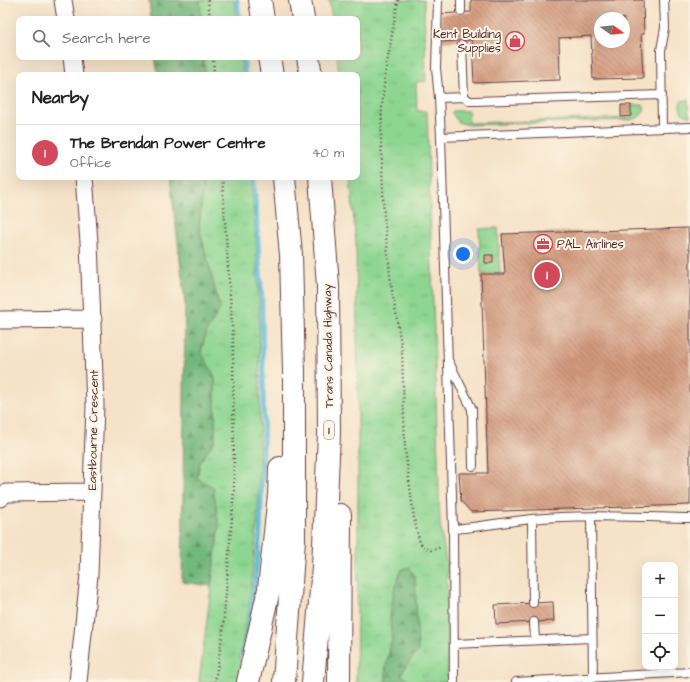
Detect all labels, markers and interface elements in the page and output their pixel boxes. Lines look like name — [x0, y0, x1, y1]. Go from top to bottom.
north arrow — [594, 12, 630, 48]
search box — [16, 16, 360, 60]
place label: Kent Building Supplies — [433, 26, 501, 57]
icon: search — [30, 27, 52, 49]
text: Search here — [62, 28, 151, 49]
shop icon: Kent Building Supplies — [504, 30, 526, 52]
text: Nearby — [32, 86, 89, 110]
text: The Brendan Power Centre — [70, 133, 266, 154]
text: 1 — [44, 144, 46, 162]
text: 40 m — [312, 144, 344, 162]
text: Office — [70, 154, 111, 172]
office icon: PAL Airlines — [532, 233, 554, 255]
place label: PAL Airlines — [557, 236, 624, 253]
your location — [453, 244, 473, 264]
pin: 1 — [534, 260, 560, 290]
street label: Trans Canada Highway — [319, 283, 339, 408]
street label: Eastbourne Crescent — [84, 370, 103, 490]
road number: 1 — [324, 421, 334, 439]
map controls — [642, 562, 678, 670]
button: + — [642, 562, 678, 598]
button: − — [642, 598, 678, 634]
button: locate — [642, 634, 678, 670]

